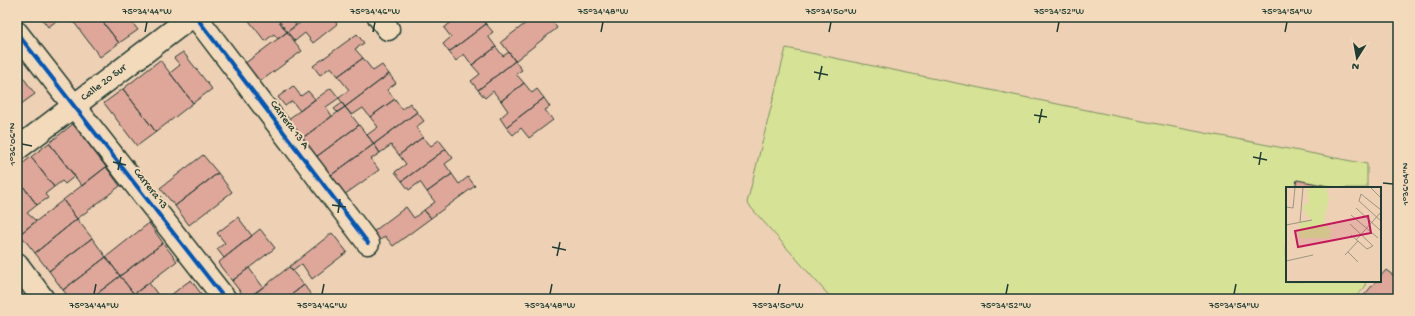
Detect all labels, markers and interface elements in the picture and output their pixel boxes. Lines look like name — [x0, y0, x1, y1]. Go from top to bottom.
text: 75°34'44"W — [121, 6, 172, 18]
text: 75°34'46"W — [349, 6, 400, 18]
text: 75°34'48"W — [577, 6, 629, 18]
text: 75°34'50"W — [804, 6, 857, 18]
text: 75°34'52"W — [1033, 6, 1085, 18]
text: 75°34'54"W — [1261, 6, 1313, 18]
north arrow — [1337, 38, 1377, 78]
text: N — [1351, 59, 1360, 72]
street label: Calle 20 Sur — [79, 61, 130, 104]
street label: Carrera 13 A — [267, 98, 311, 152]
text: 1°36'06"N — [7, 122, 19, 166]
text: 1°36'04"N — [1400, 162, 1412, 206]
street label: Carrera 13 — [130, 166, 170, 212]
inset map — [1286, 187, 1381, 282]
text: 75°34'44"W — [68, 300, 119, 312]
text: 75°34'46"W — [296, 300, 347, 312]
text: 75°34'48"W — [524, 300, 576, 312]
text: 75°34'50"W — [751, 300, 804, 312]
text: 75°34'52"W — [980, 300, 1032, 312]
text: 75°34'54"W — [1208, 300, 1260, 312]

